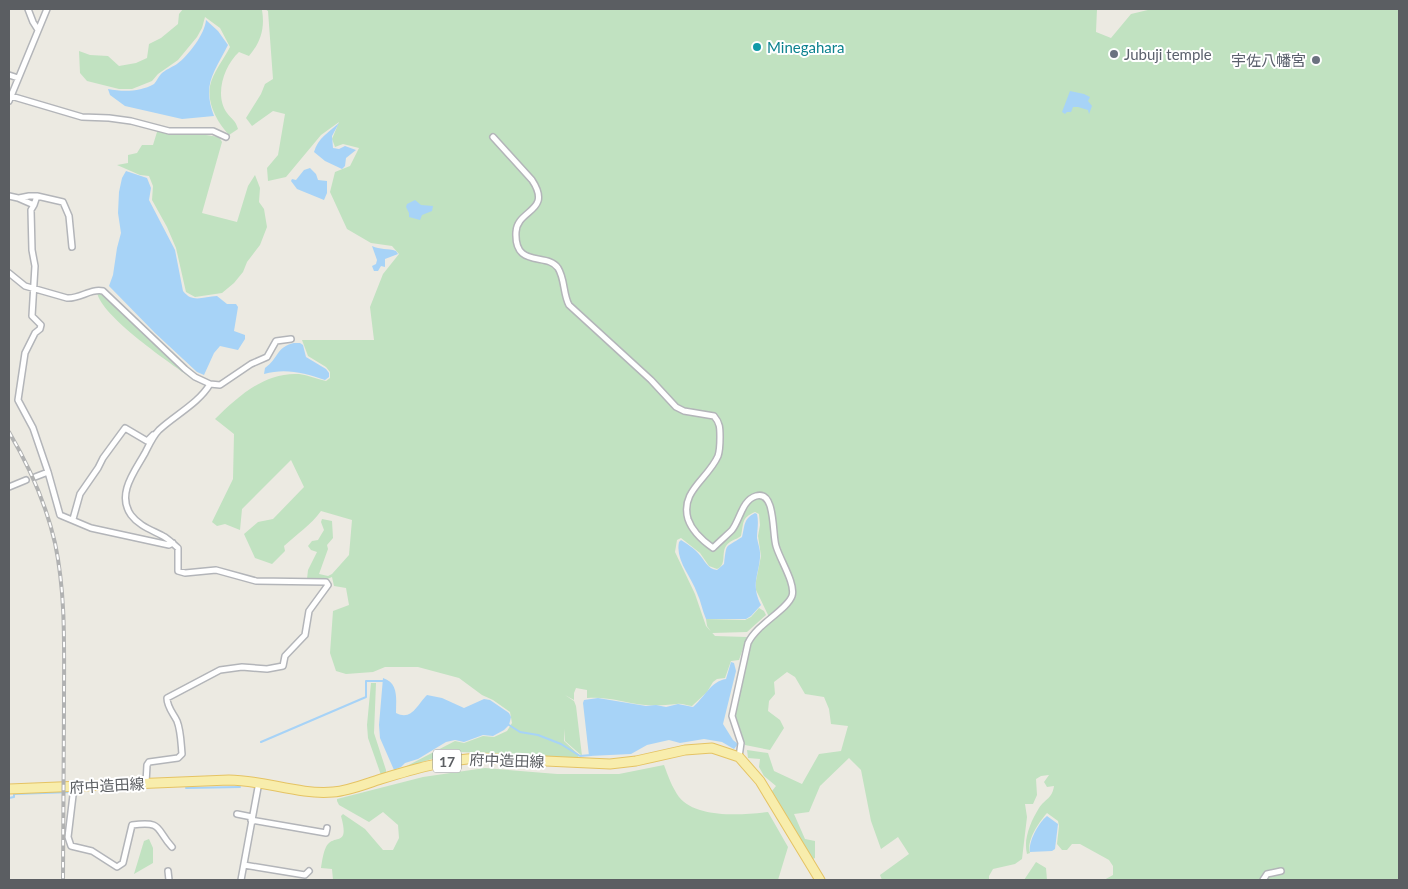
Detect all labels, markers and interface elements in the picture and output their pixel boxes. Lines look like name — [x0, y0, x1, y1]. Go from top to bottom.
place label: Minegahara — [767, 38, 845, 56]
marker: Minegahara — [751, 41, 763, 53]
place label: Jubuji temple — [1124, 45, 1212, 63]
marker: Jubuji temple — [1108, 48, 1120, 60]
place label: 宇佐八幡宮 — [1231, 51, 1306, 69]
marker: 宇佐八幡宮 — [1310, 54, 1322, 66]
road number: 17 — [433, 749, 461, 772]
street label: 府中造田線 — [469, 750, 545, 770]
street label: 府中造田線 — [69, 774, 145, 796]

